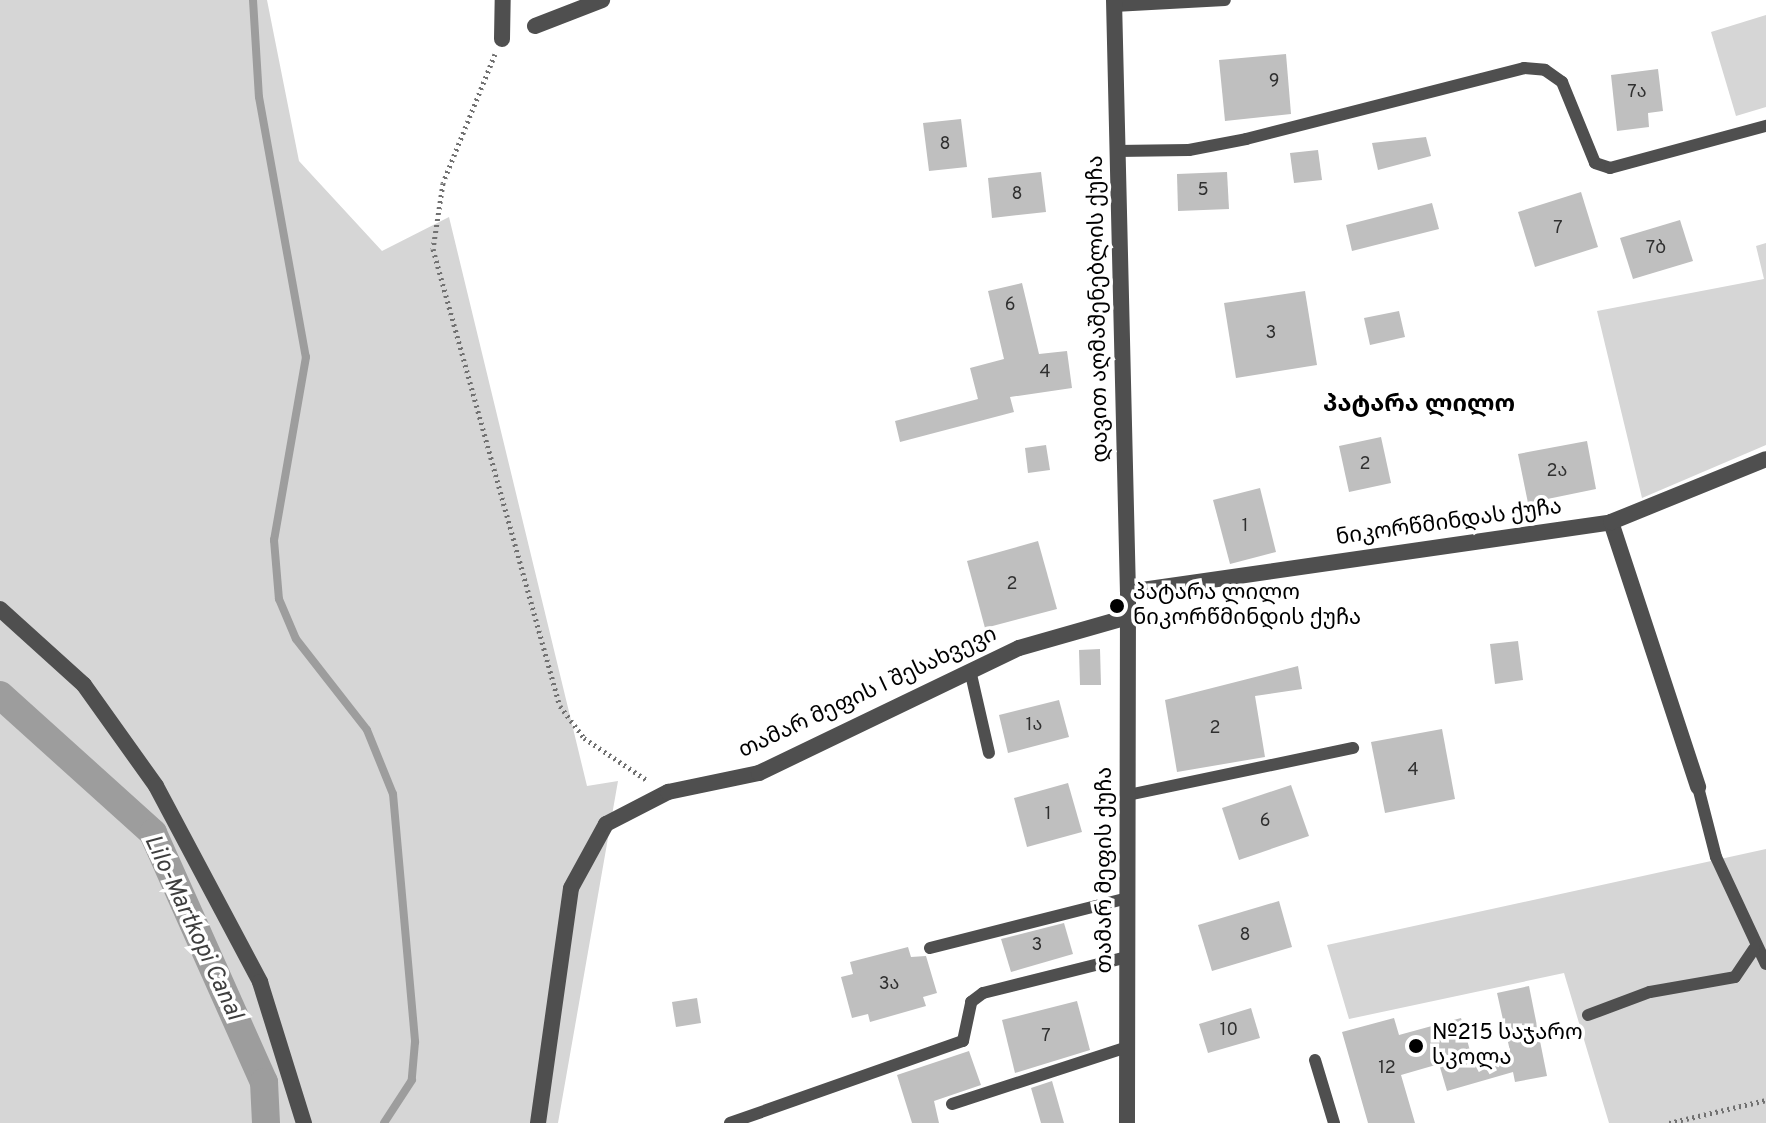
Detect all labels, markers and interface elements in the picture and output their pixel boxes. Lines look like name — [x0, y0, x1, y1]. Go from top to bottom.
house number: 9 — [1269, 71, 1279, 93]
house number: 7ა — [1627, 82, 1647, 104]
house number: 8 — [940, 134, 950, 156]
street label: დავით აღმაშენებლის ქუჩა — [1083, 155, 1115, 463]
house number: 5 — [1197, 180, 1209, 202]
house number: 8 — [1012, 184, 1022, 206]
house number: 7 — [1553, 218, 1563, 240]
house number: 7ბ — [1646, 238, 1666, 260]
house number: 6 — [1005, 295, 1015, 317]
house number: 3 — [1266, 323, 1276, 345]
house number: 4 — [1039, 362, 1051, 384]
district label: პატარა ლილო — [1323, 392, 1515, 420]
house number: 2 — [1359, 454, 1371, 476]
house number: 2ა — [1547, 461, 1567, 483]
street label: ნიკორწმინდას ქუჩა — [1334, 494, 1564, 552]
house number: 1 — [1242, 516, 1248, 538]
house number: 2 — [1006, 574, 1018, 596]
place label: პატარა ლილო ნიკორწმინდის ქუჩა — [1133, 580, 1361, 632]
marker: პატარა ლილო ნიკორწმინდის ქუჩა — [1108, 597, 1126, 615]
street label: თამარ მეფის I შესახვევი — [735, 621, 1001, 765]
house number: 1ა — [1026, 715, 1042, 737]
house number: 2 — [1209, 718, 1221, 740]
house number: 4 — [1407, 760, 1419, 782]
street label: თამარ მეფის ქუჩა — [1093, 767, 1119, 973]
house number: 1 — [1045, 804, 1051, 826]
house number: 6 — [1260, 811, 1270, 833]
water label: Lilo-Martkopi Canal — [136, 831, 248, 1025]
house number: 8 — [1240, 925, 1250, 947]
house number: 3 — [1032, 935, 1042, 957]
house number: 3ა — [879, 974, 899, 996]
house number: 10 — [1220, 1020, 1238, 1042]
place label: №215 საჯარო სკოლა — [1432, 1020, 1583, 1072]
house number: 7 — [1041, 1026, 1051, 1048]
marker: №215 საჯარო სკოლა — [1407, 1037, 1425, 1055]
house number: 12 — [1378, 1058, 1396, 1080]

